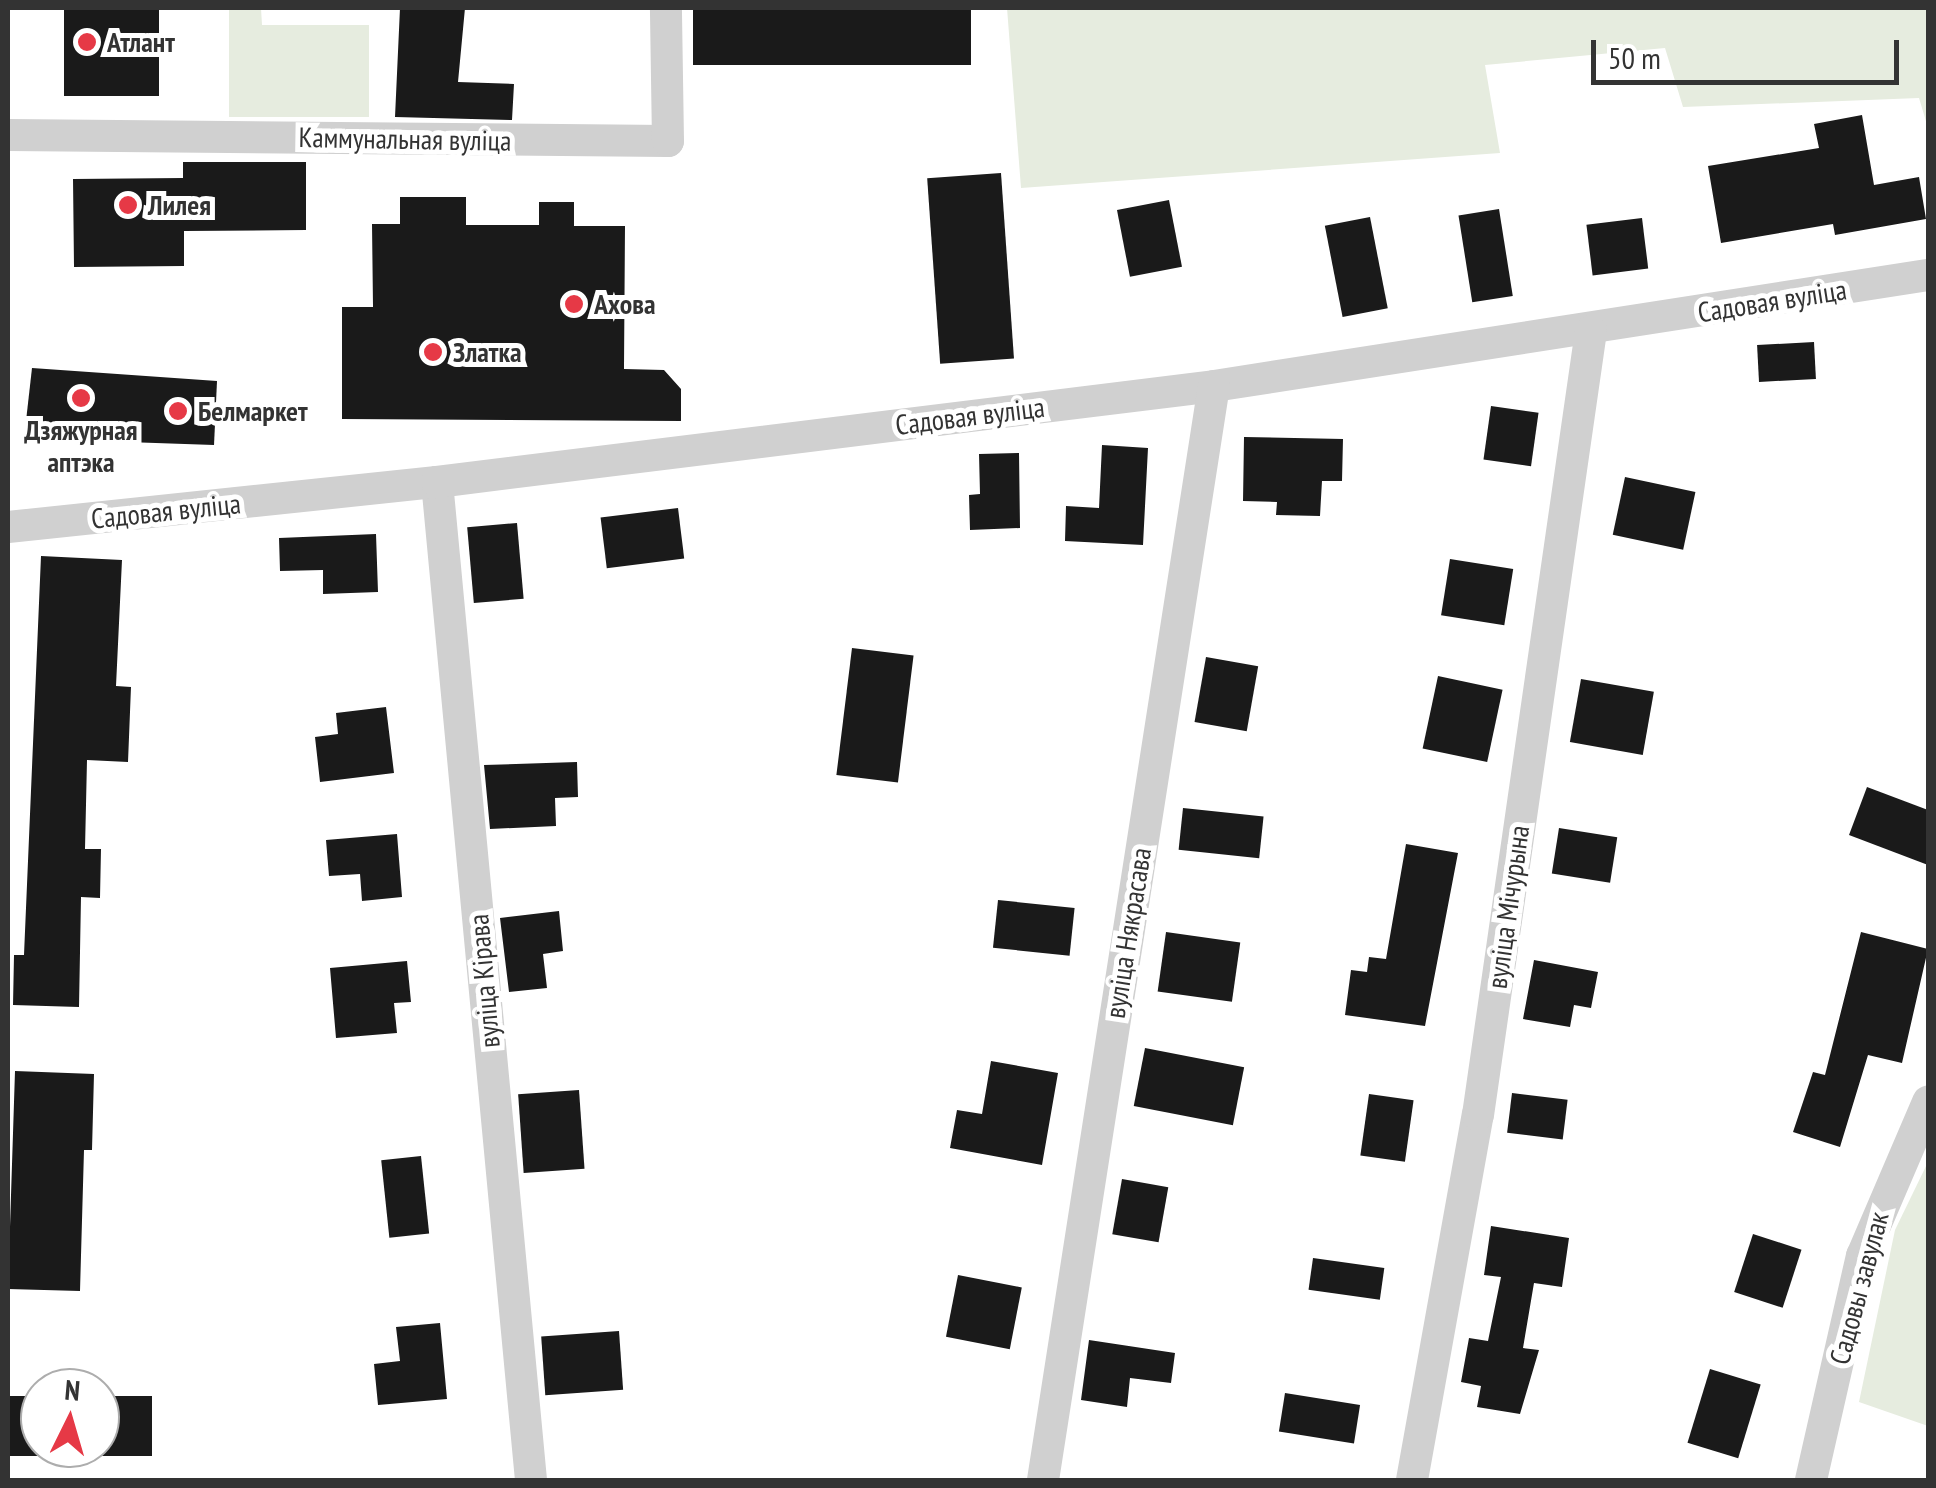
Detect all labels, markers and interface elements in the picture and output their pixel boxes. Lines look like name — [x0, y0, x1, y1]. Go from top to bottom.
scale bar — [1596, 20, 1904, 82]
place label: Атлант — [107, 25, 175, 59]
marker: Атлант — [76, 31, 98, 53]
text: 50 m — [1608, 38, 1661, 77]
street label: Каммунальная вуліца — [298, 120, 512, 158]
place label: Лилея — [148, 188, 211, 222]
marker: Лилея — [117, 194, 139, 216]
street label: Садовая вуліца — [1695, 273, 1849, 329]
place label: Ахова — [594, 287, 656, 321]
marker: Ахова — [563, 293, 585, 315]
place label: Златка — [453, 335, 522, 369]
marker: Златка — [422, 341, 444, 363]
marker: Дзяжурная аптэка — [70, 387, 92, 409]
street label: Садовая вуліца — [893, 390, 1047, 442]
place label: Белмаркет — [198, 394, 308, 428]
marker: Белмаркет — [167, 400, 189, 422]
place label: Дзяжурная аптэка — [24, 413, 138, 479]
street label: Садовая вуліца — [90, 486, 242, 536]
street label: вуліца Мічурына — [1480, 823, 1536, 991]
street label: вуліца Някрасава — [1098, 845, 1158, 1021]
street label: вуліца Кірава — [461, 913, 507, 1049]
street label: Садовы завулак — [1823, 1208, 1895, 1368]
north arrow — [20, 1368, 120, 1468]
text: N — [63, 1371, 82, 1409]

